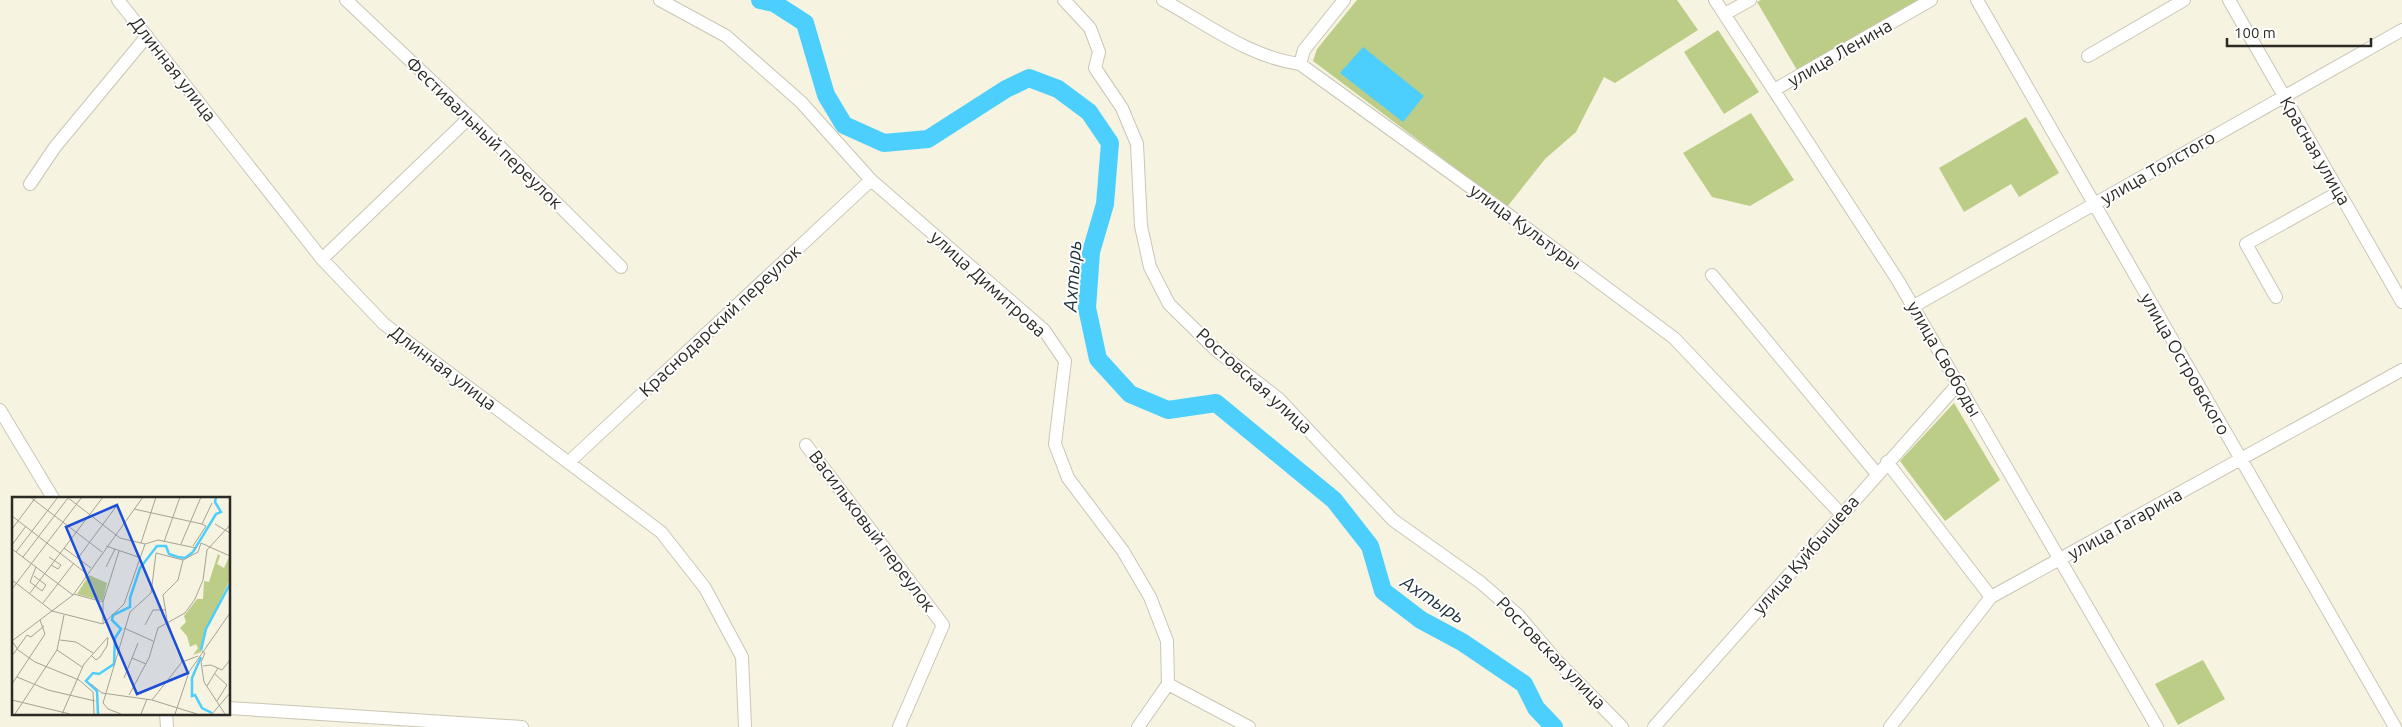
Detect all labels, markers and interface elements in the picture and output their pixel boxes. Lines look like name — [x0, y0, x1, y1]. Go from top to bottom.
street label: Длинная улица — [127, 12, 221, 125]
street label: улица Ленина — [1784, 14, 1895, 90]
scale bar — [2227, 15, 2371, 47]
text: 100 m — [2234, 24, 2276, 41]
street label: Фестивальный переулок — [402, 52, 567, 212]
street label: Красная улица — [2277, 93, 2355, 208]
street label: улица Толстого — [2097, 126, 2218, 208]
street label: улица Культуры — [1466, 179, 1585, 273]
street label: улица Димитрова — [927, 226, 1051, 340]
street label: Краснодарский переулок — [635, 240, 804, 400]
water label: Ахтырь — [1058, 240, 1085, 313]
street label: улица Островского — [2137, 289, 2235, 438]
street label: улица Свободы — [1904, 297, 1986, 420]
street label: Длинная улица — [387, 321, 501, 414]
street label: Ростовская улица — [1193, 323, 1316, 437]
street label: Васильковый переулок — [806, 446, 940, 615]
street label: улица Гагарина — [2064, 483, 2185, 563]
street label: улица Куйбышева — [1748, 491, 1862, 618]
inset map — [12, 497, 230, 714]
water label: Ахтырь — [1396, 570, 1469, 628]
street label: Ростовская улица — [1493, 592, 1610, 713]

